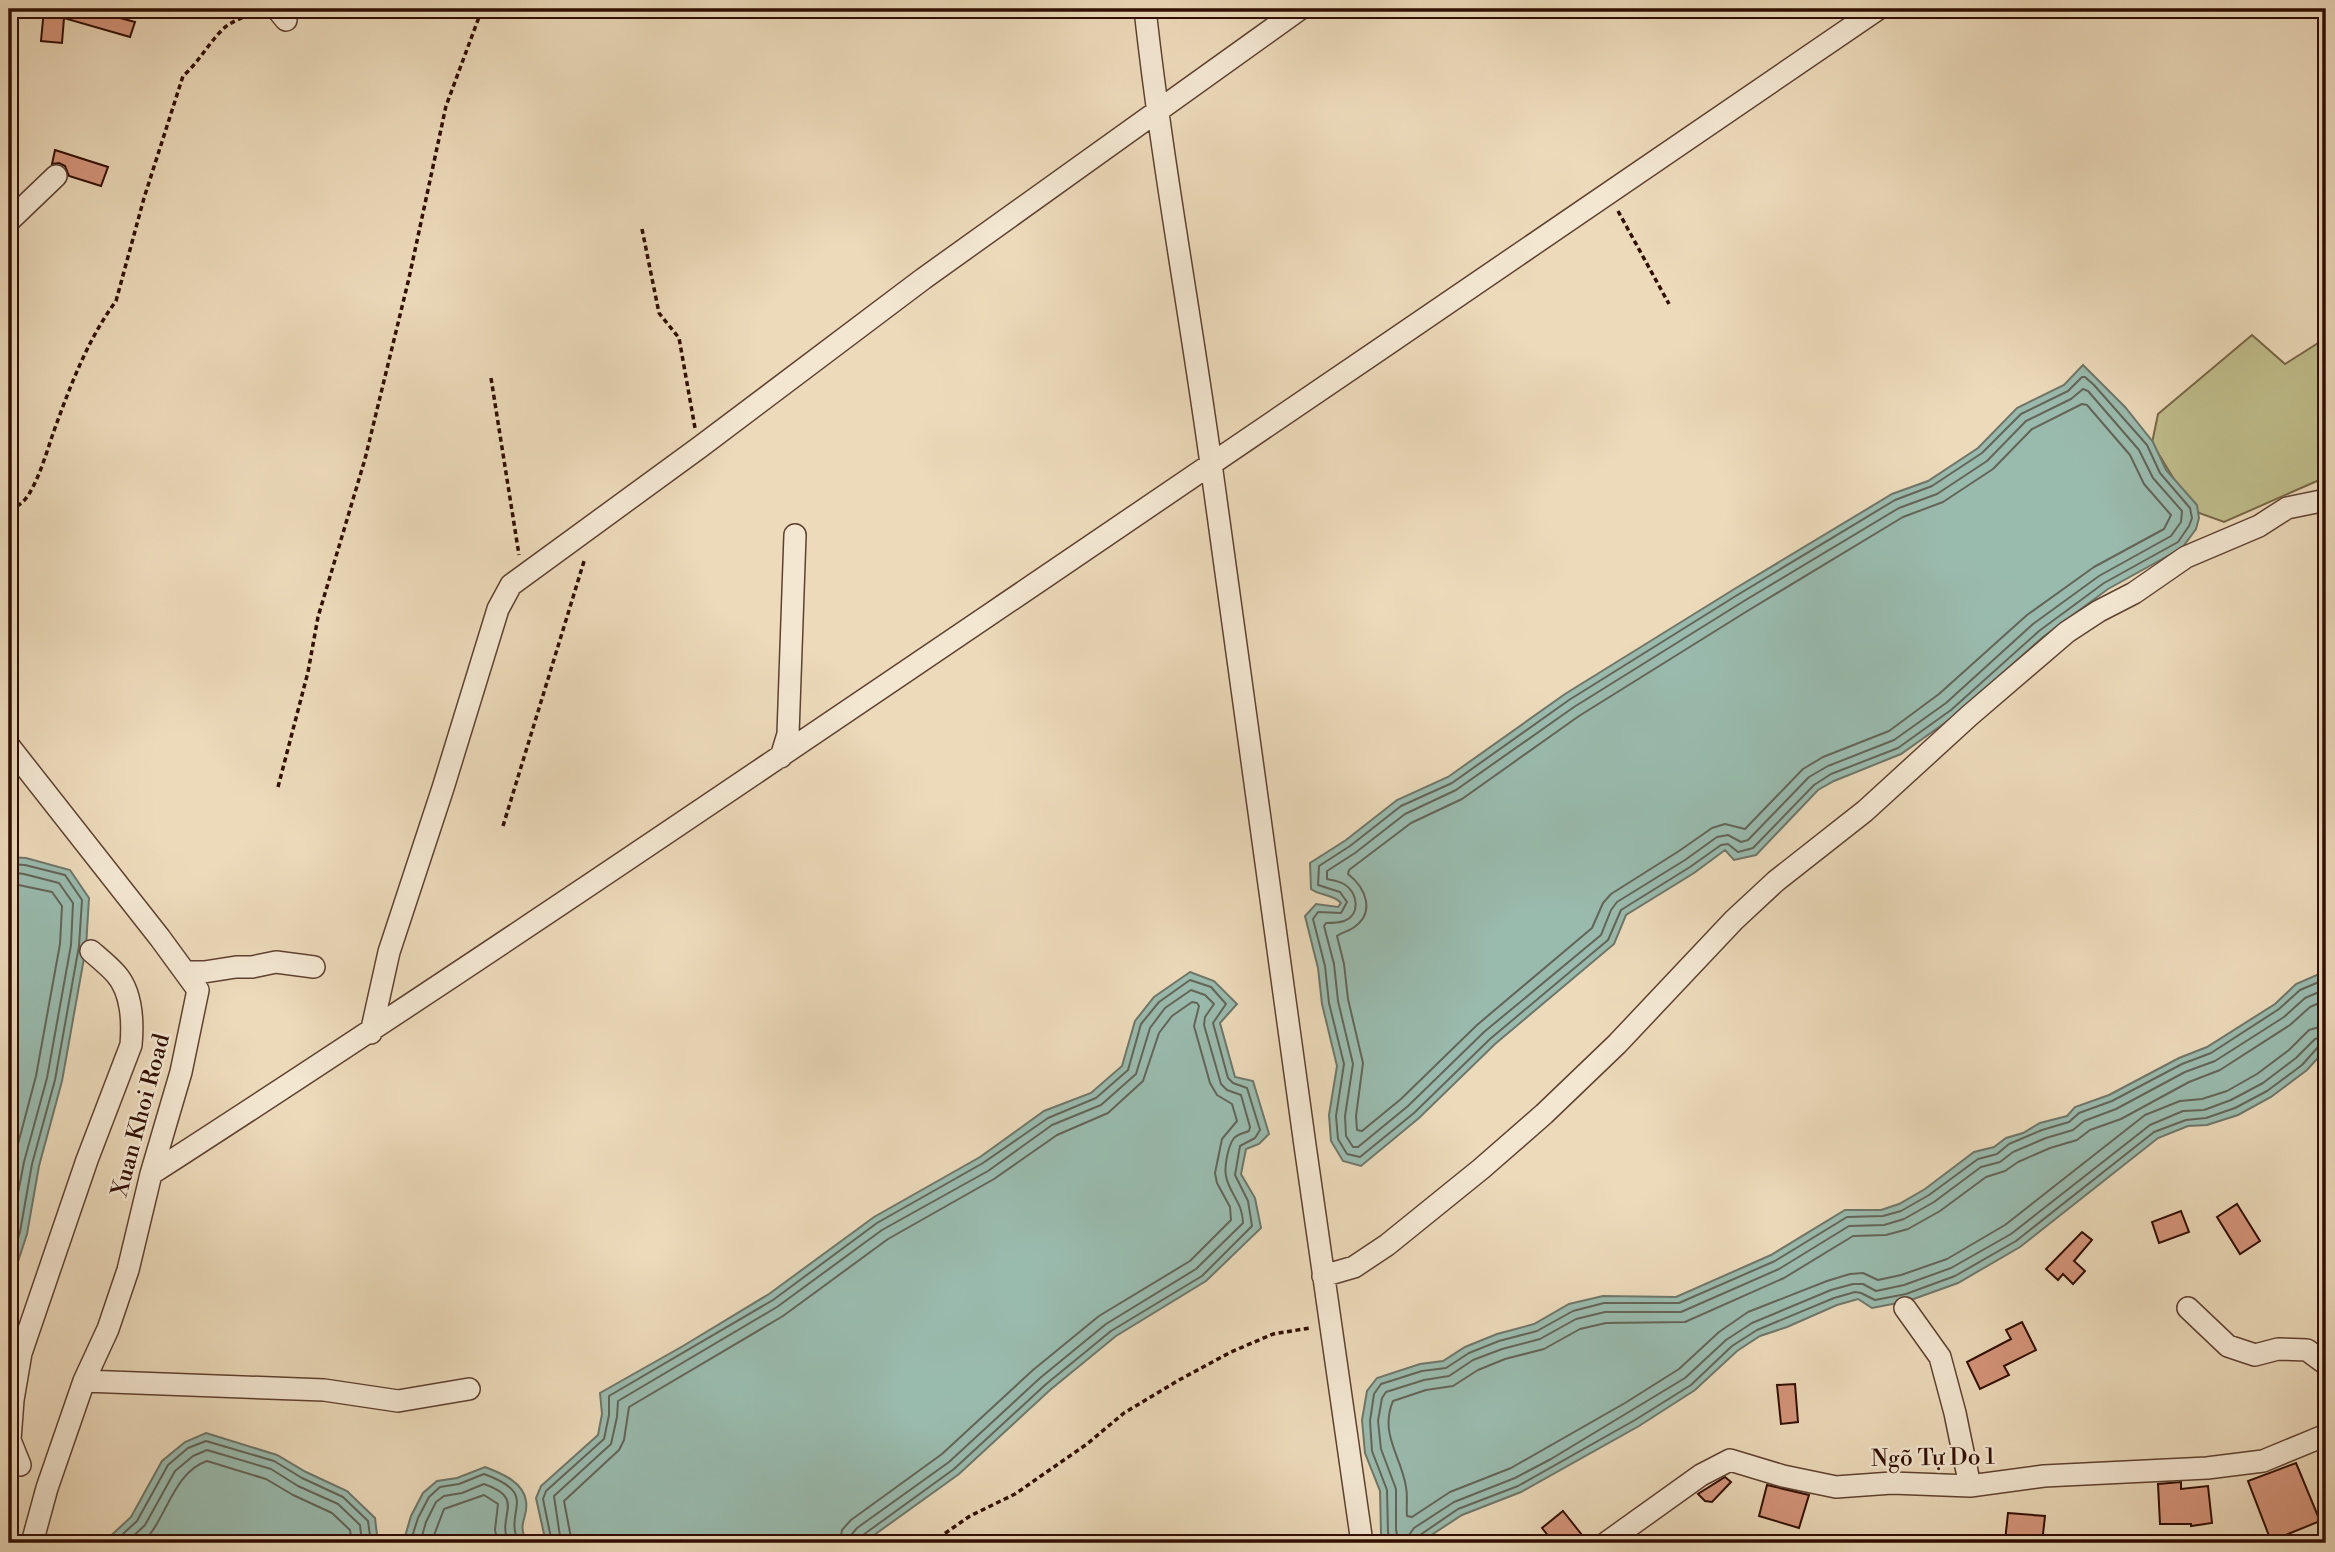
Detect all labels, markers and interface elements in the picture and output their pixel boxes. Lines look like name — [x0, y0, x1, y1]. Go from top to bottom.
street label: Xuan Khoi Road — [105, 1031, 176, 1201]
street label: Ngõ Tự Do 1 — [1871, 1443, 1995, 1473]

